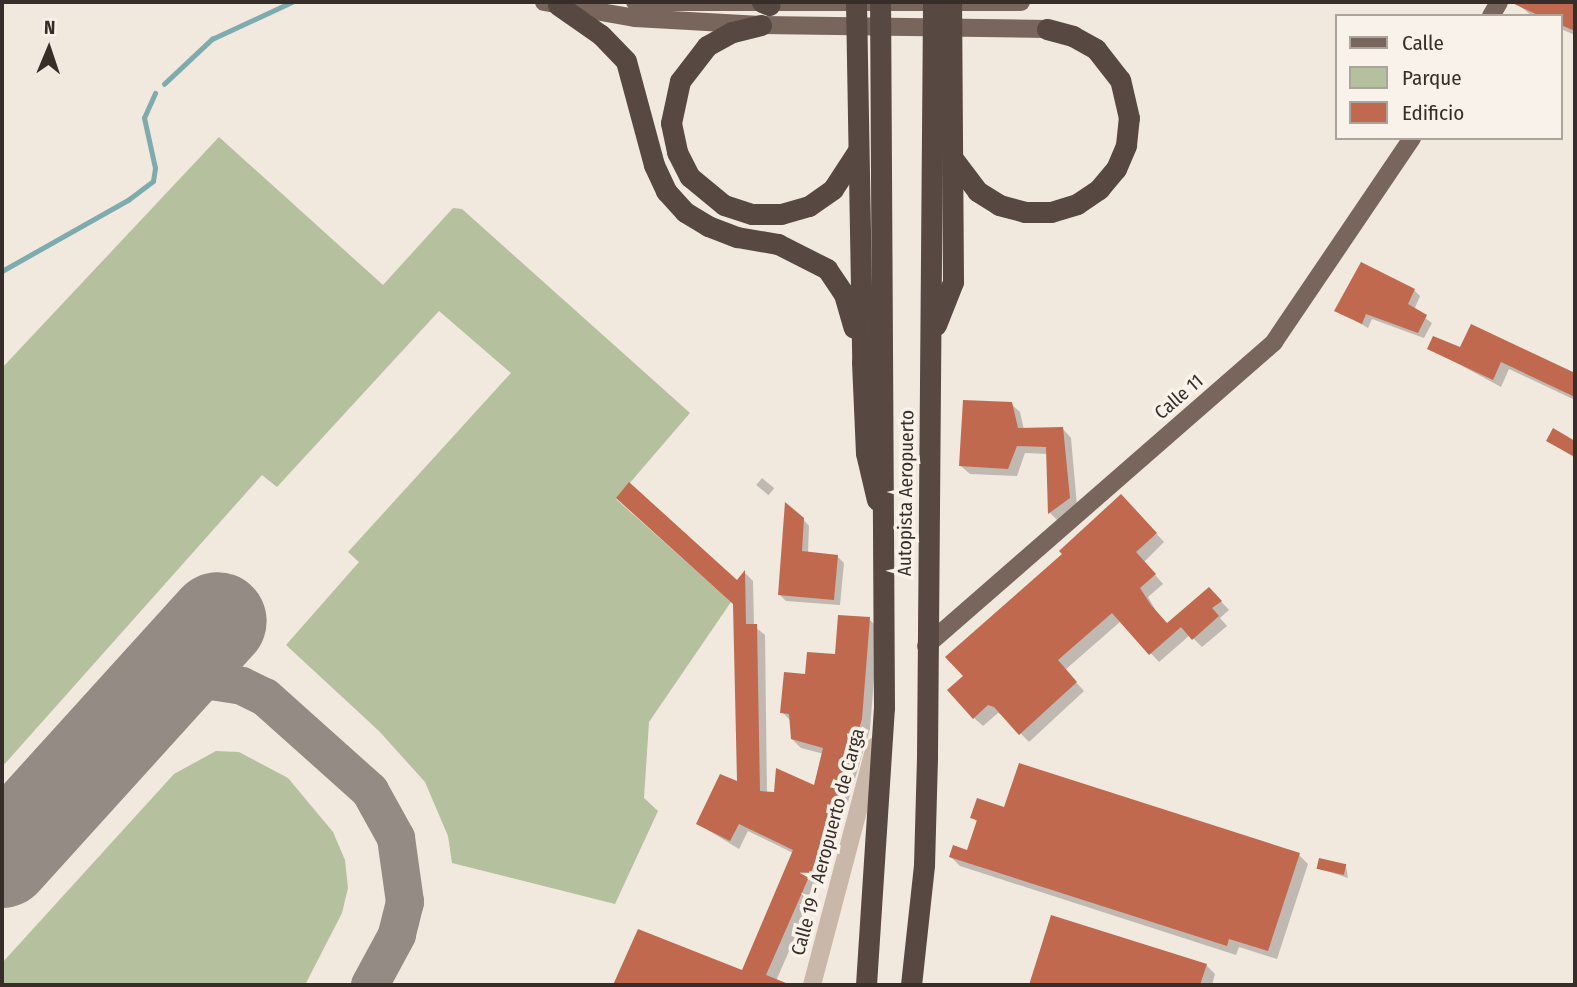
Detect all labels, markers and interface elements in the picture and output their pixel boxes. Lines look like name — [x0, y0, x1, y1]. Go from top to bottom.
north arrow — [14, 14, 84, 84]
legend — [1336, 14, 1563, 140]
text: N — [44, 16, 56, 39]
text: Calle — [1402, 30, 1444, 56]
text: Parque — [1402, 65, 1462, 91]
text: Edificio — [1402, 100, 1464, 126]
street label: Calle 11 — [1150, 370, 1208, 424]
street label: Autopista Aeropuerto — [893, 410, 919, 576]
street label: Calle 19 - Aeropuerto de Carga — [787, 726, 869, 958]

